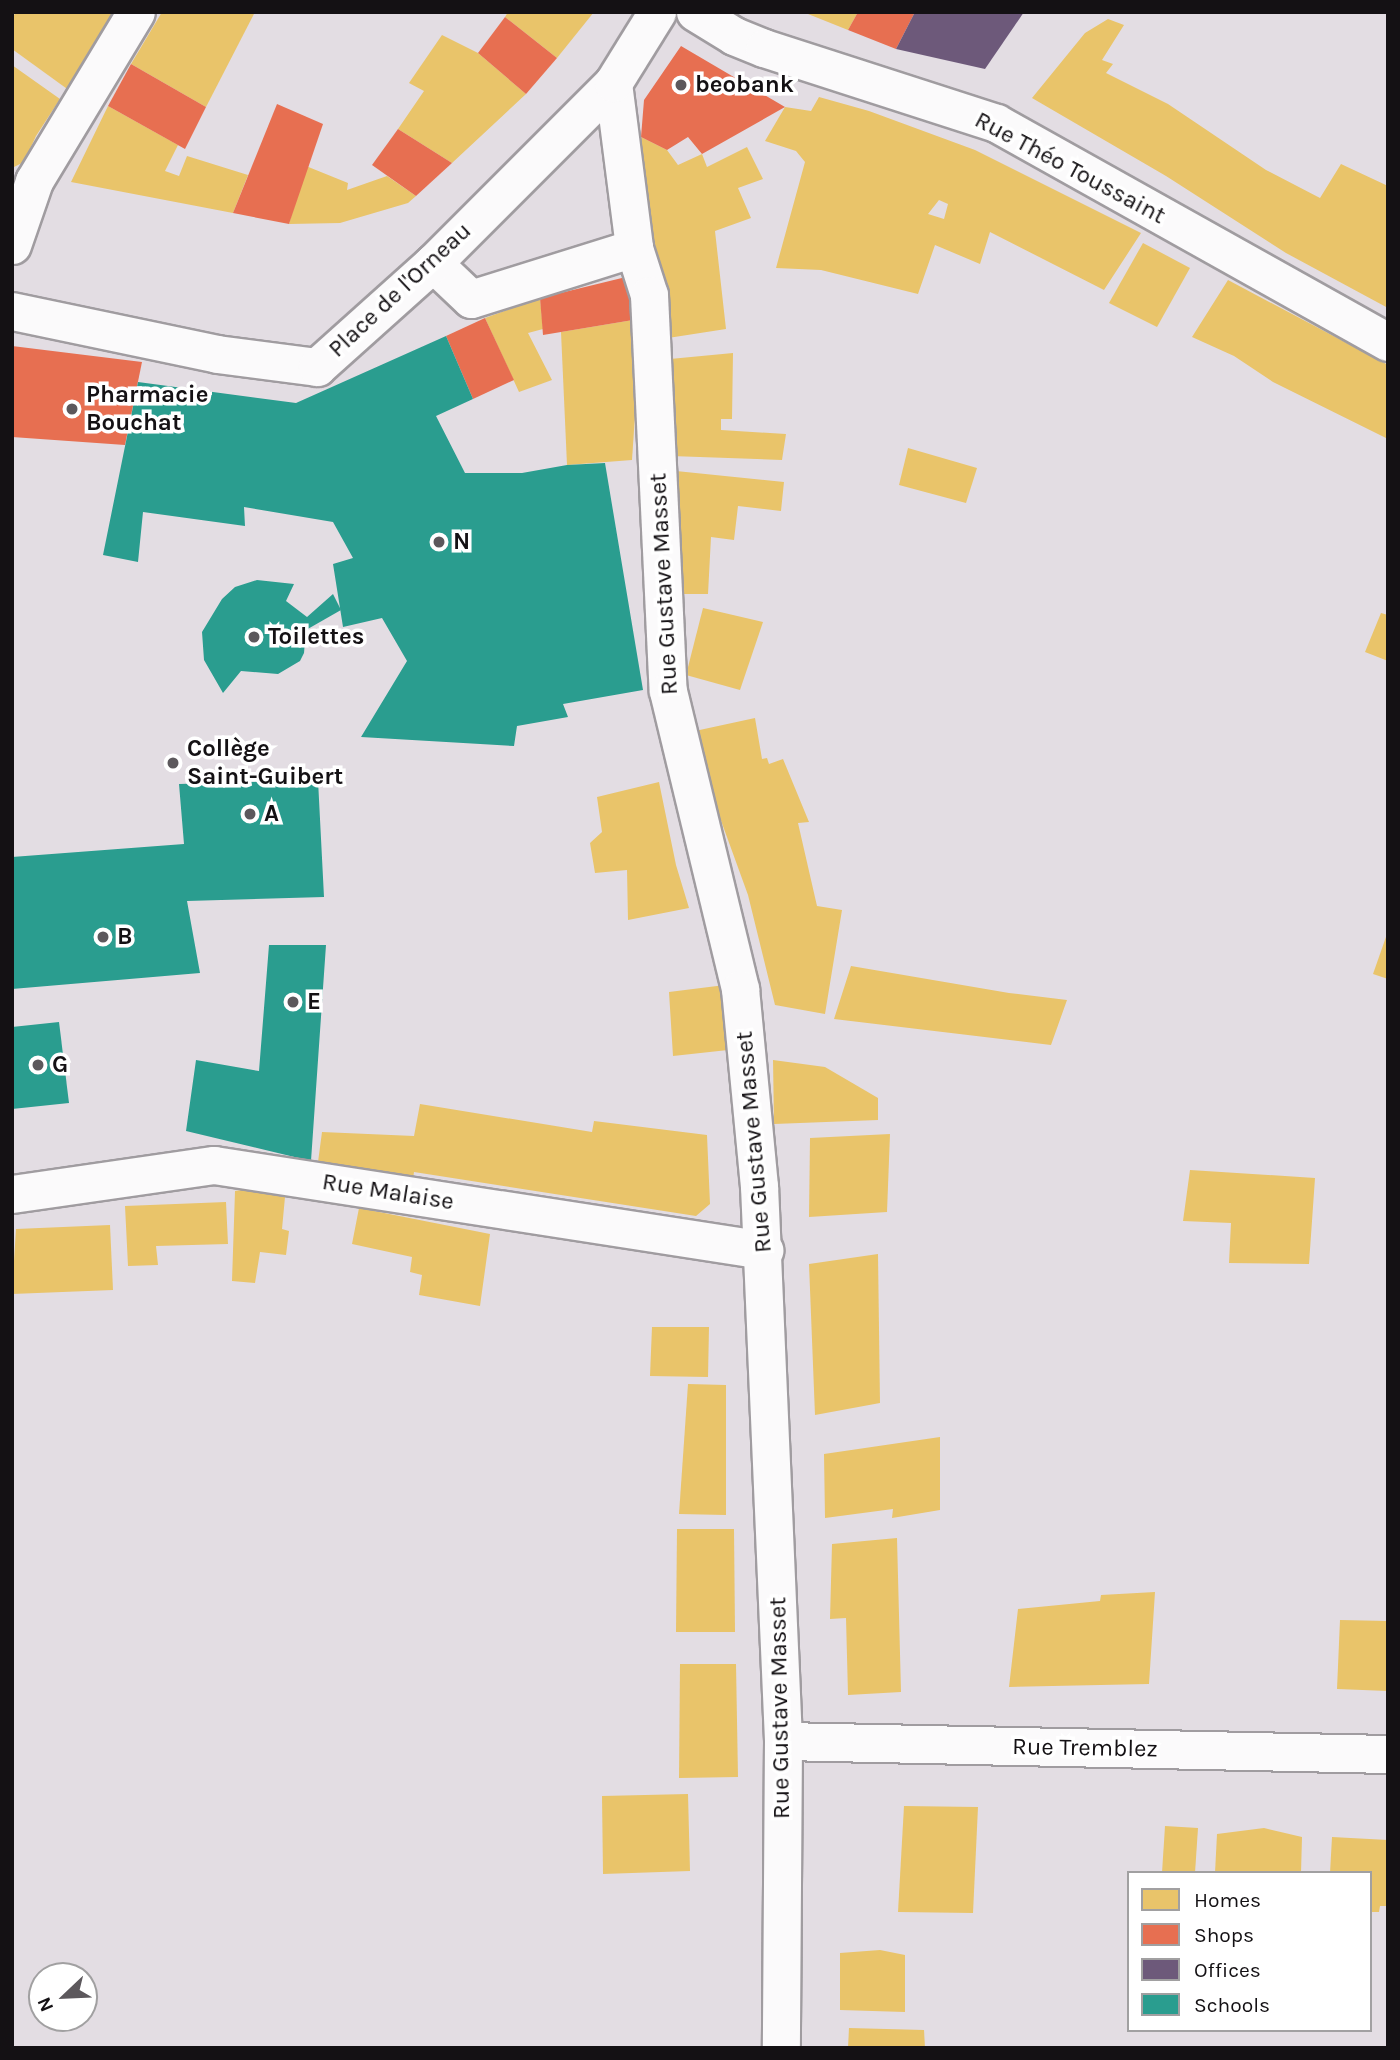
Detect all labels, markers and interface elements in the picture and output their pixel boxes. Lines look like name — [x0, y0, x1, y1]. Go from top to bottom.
place label: beobank — [695, 71, 794, 99]
marker: beobank — [673, 77, 689, 93]
street label: Rue Théo Toussaint — [970, 106, 1170, 230]
street label: Place de l'Orneau — [323, 217, 477, 363]
place label: Pharmacie Bouchat — [86, 381, 208, 437]
marker: Pharmacie Bouchat — [64, 401, 80, 417]
street label: Rue Gustave Masset — [644, 472, 684, 696]
place label: N — [453, 528, 470, 556]
marker: N — [431, 534, 447, 550]
place label: Toilettes — [268, 623, 364, 651]
marker: Toilettes — [246, 629, 262, 645]
place label: Collège Saint-Guibert — [187, 735, 343, 791]
marker: Collège Saint-Guibert — [165, 755, 181, 771]
place label: A — [264, 800, 279, 828]
marker: A — [242, 806, 258, 822]
place label: B — [117, 923, 133, 951]
marker: B — [95, 929, 111, 945]
place label: E — [307, 988, 321, 1016]
marker: E — [285, 994, 301, 1010]
street label: Rue Gustave Masset — [730, 1030, 778, 1254]
place label: G — [52, 1051, 68, 1079]
marker: G — [30, 1057, 46, 1073]
street label: Rue Malaise — [320, 1167, 456, 1217]
street label: Rue Gustave Masset — [764, 1597, 796, 1819]
street label: Rue Tremblez — [1012, 1732, 1158, 1764]
legend — [1127, 1871, 1372, 2032]
text: Homes — [1194, 1888, 1261, 1912]
text: Shops — [1194, 1923, 1254, 1947]
text: Offices — [1194, 1958, 1261, 1982]
north arrow — [28, 1962, 98, 2032]
text: Schools — [1194, 1993, 1270, 2017]
text: N — [33, 1994, 58, 2015]

